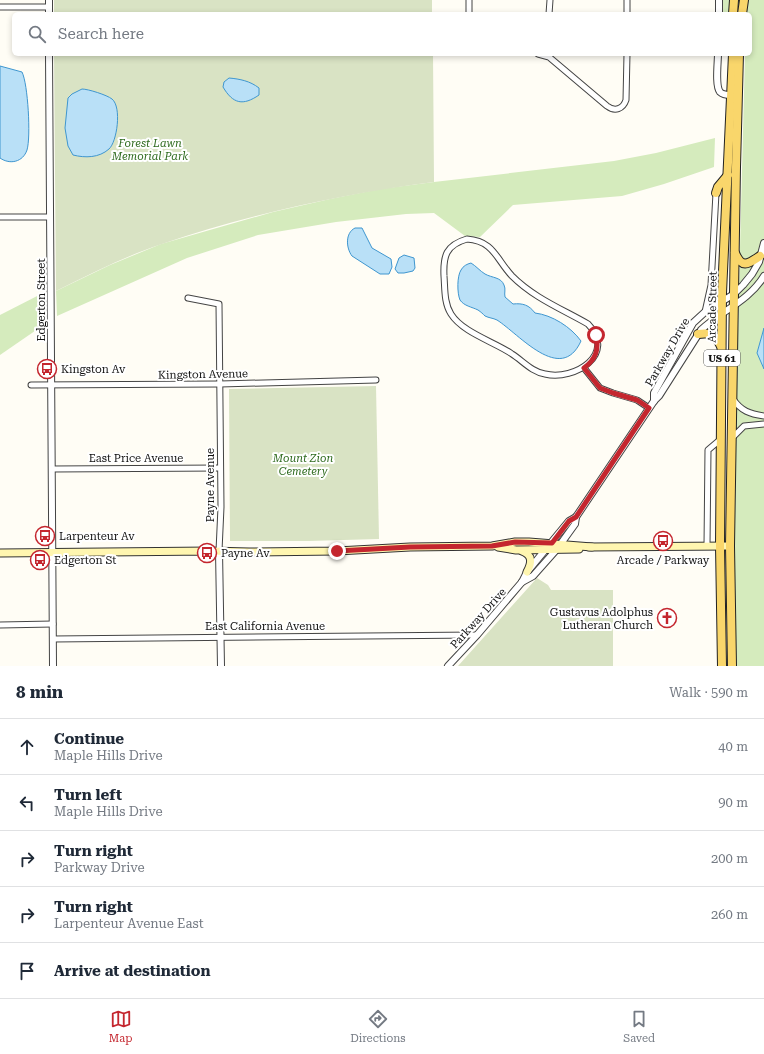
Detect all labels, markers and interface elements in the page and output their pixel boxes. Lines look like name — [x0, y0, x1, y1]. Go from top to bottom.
search box — [12, 12, 752, 56]
icon: search — [26, 23, 48, 45]
text: Search here — [58, 25, 144, 43]
park label: Forest Lawn Memorial Park — [111, 137, 188, 163]
street label: Edgerton Street — [35, 258, 48, 342]
street label: Arcade Street — [705, 271, 720, 343]
street label: Parkway Drive — [643, 316, 692, 389]
route start — [587, 326, 605, 344]
road number: US 61 — [704, 350, 740, 366]
bus stop icon: Kingston Av — [36, 358, 58, 380]
place label: Kingston Av — [61, 363, 126, 376]
street label: Kingston Avenue — [158, 367, 248, 382]
street label: Payne Avenue — [204, 448, 217, 522]
street label: East Price Avenue — [89, 452, 183, 465]
park label: Mount Zion Cemetery — [272, 452, 333, 478]
bus stop icon: Larpenteur Av — [34, 525, 56, 547]
place label: Larpenteur Av — [59, 530, 135, 543]
bus stop icon: Arcade / Parkway — [652, 530, 674, 552]
bus stop icon: Payne Av — [196, 542, 218, 564]
route end — [328, 542, 346, 560]
place label: Payne Av — [221, 547, 270, 560]
bus stop icon: Edgerton St — [29, 549, 51, 571]
place label: Edgerton St — [54, 554, 116, 567]
place label: Arcade / Parkway — [617, 554, 710, 567]
street label: Parkway Drive — [448, 585, 509, 651]
place label: Gustavus Adolphus Lutheran Church — [550, 606, 653, 632]
church icon: Gustavus Adolphus Lutheran Church — [656, 607, 678, 629]
street label: East California Avenue — [205, 620, 325, 633]
text: 8 min — [16, 682, 63, 702]
text: Walk · 590 m — [669, 685, 748, 700]
text: Continue — [54, 730, 124, 748]
icon: ahead — [16, 736, 38, 758]
text: 40 m — [718, 739, 748, 754]
text: Maple Hills Drive — [54, 748, 163, 763]
text: Turn left — [54, 786, 122, 804]
icon: left — [16, 792, 38, 814]
text: 90 m — [718, 795, 748, 810]
text: Maple Hills Drive — [54, 804, 163, 819]
text: Turn right — [54, 842, 133, 860]
icon: right — [16, 848, 38, 870]
text: 200 m — [711, 851, 748, 866]
text: Parkway Drive — [54, 860, 145, 875]
text: Turn right — [54, 898, 133, 916]
icon: right — [16, 904, 38, 926]
text: 260 m — [711, 907, 748, 922]
text: Larpenteur Avenue East — [54, 916, 204, 931]
icon: arrive — [16, 960, 38, 982]
text: Arrive at destination — [54, 962, 210, 980]
tab: Map — [109, 1008, 132, 1045]
tab: Directions — [350, 1008, 405, 1045]
tab: Saved — [623, 1008, 655, 1045]

